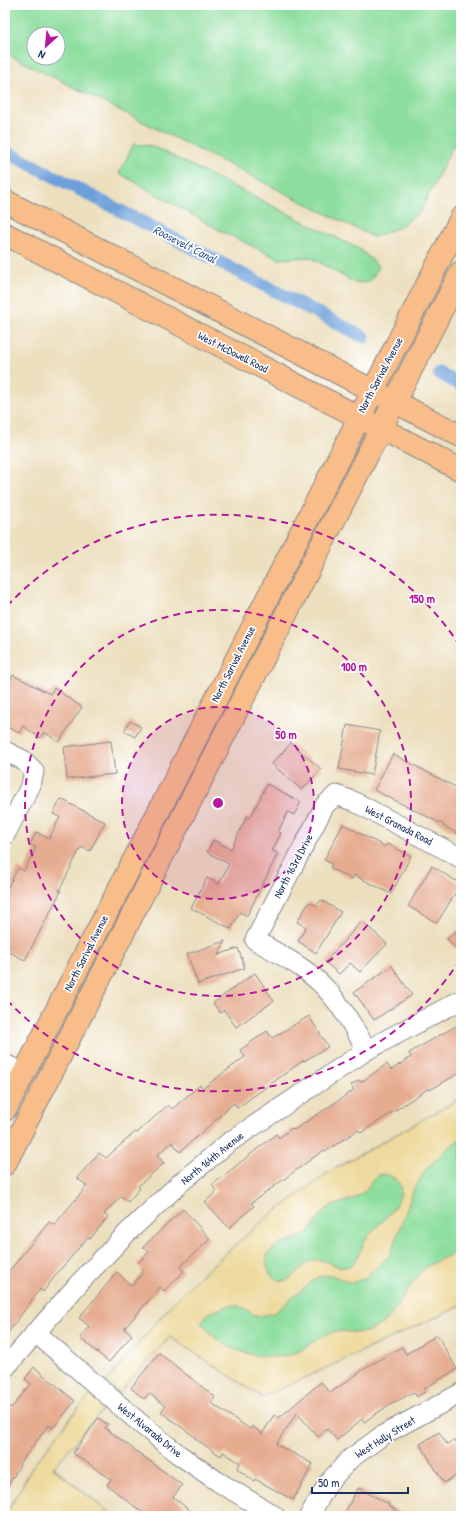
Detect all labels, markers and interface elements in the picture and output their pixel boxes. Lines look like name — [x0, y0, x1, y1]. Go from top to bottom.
north arrow — [26, 26, 66, 66]
text: N — [36, 47, 47, 62]
water label: Roosevelt Canal — [150, 221, 220, 268]
street label: West McDowell Road — [196, 328, 271, 376]
street label: North Sarival Avenue — [354, 334, 406, 415]
text: 150 m — [409, 590, 435, 607]
street label: North Sarival Avenue — [208, 623, 258, 704]
text: 100 m — [341, 658, 367, 675]
text: 50 m — [275, 726, 297, 743]
centre of rings — [211, 796, 225, 810]
street label: West Granada Road — [363, 802, 436, 848]
street label: North 163rd Drive — [270, 831, 316, 900]
street label: North Sarival Avenue — [61, 912, 111, 993]
street label: North 164th Avenue — [178, 1128, 247, 1188]
street label: West Alvarado Drive — [115, 1400, 186, 1461]
street label: West Holly Street — [352, 1413, 418, 1461]
scale bar — [312, 1469, 408, 1495]
text: 50 m — [318, 1474, 339, 1491]

